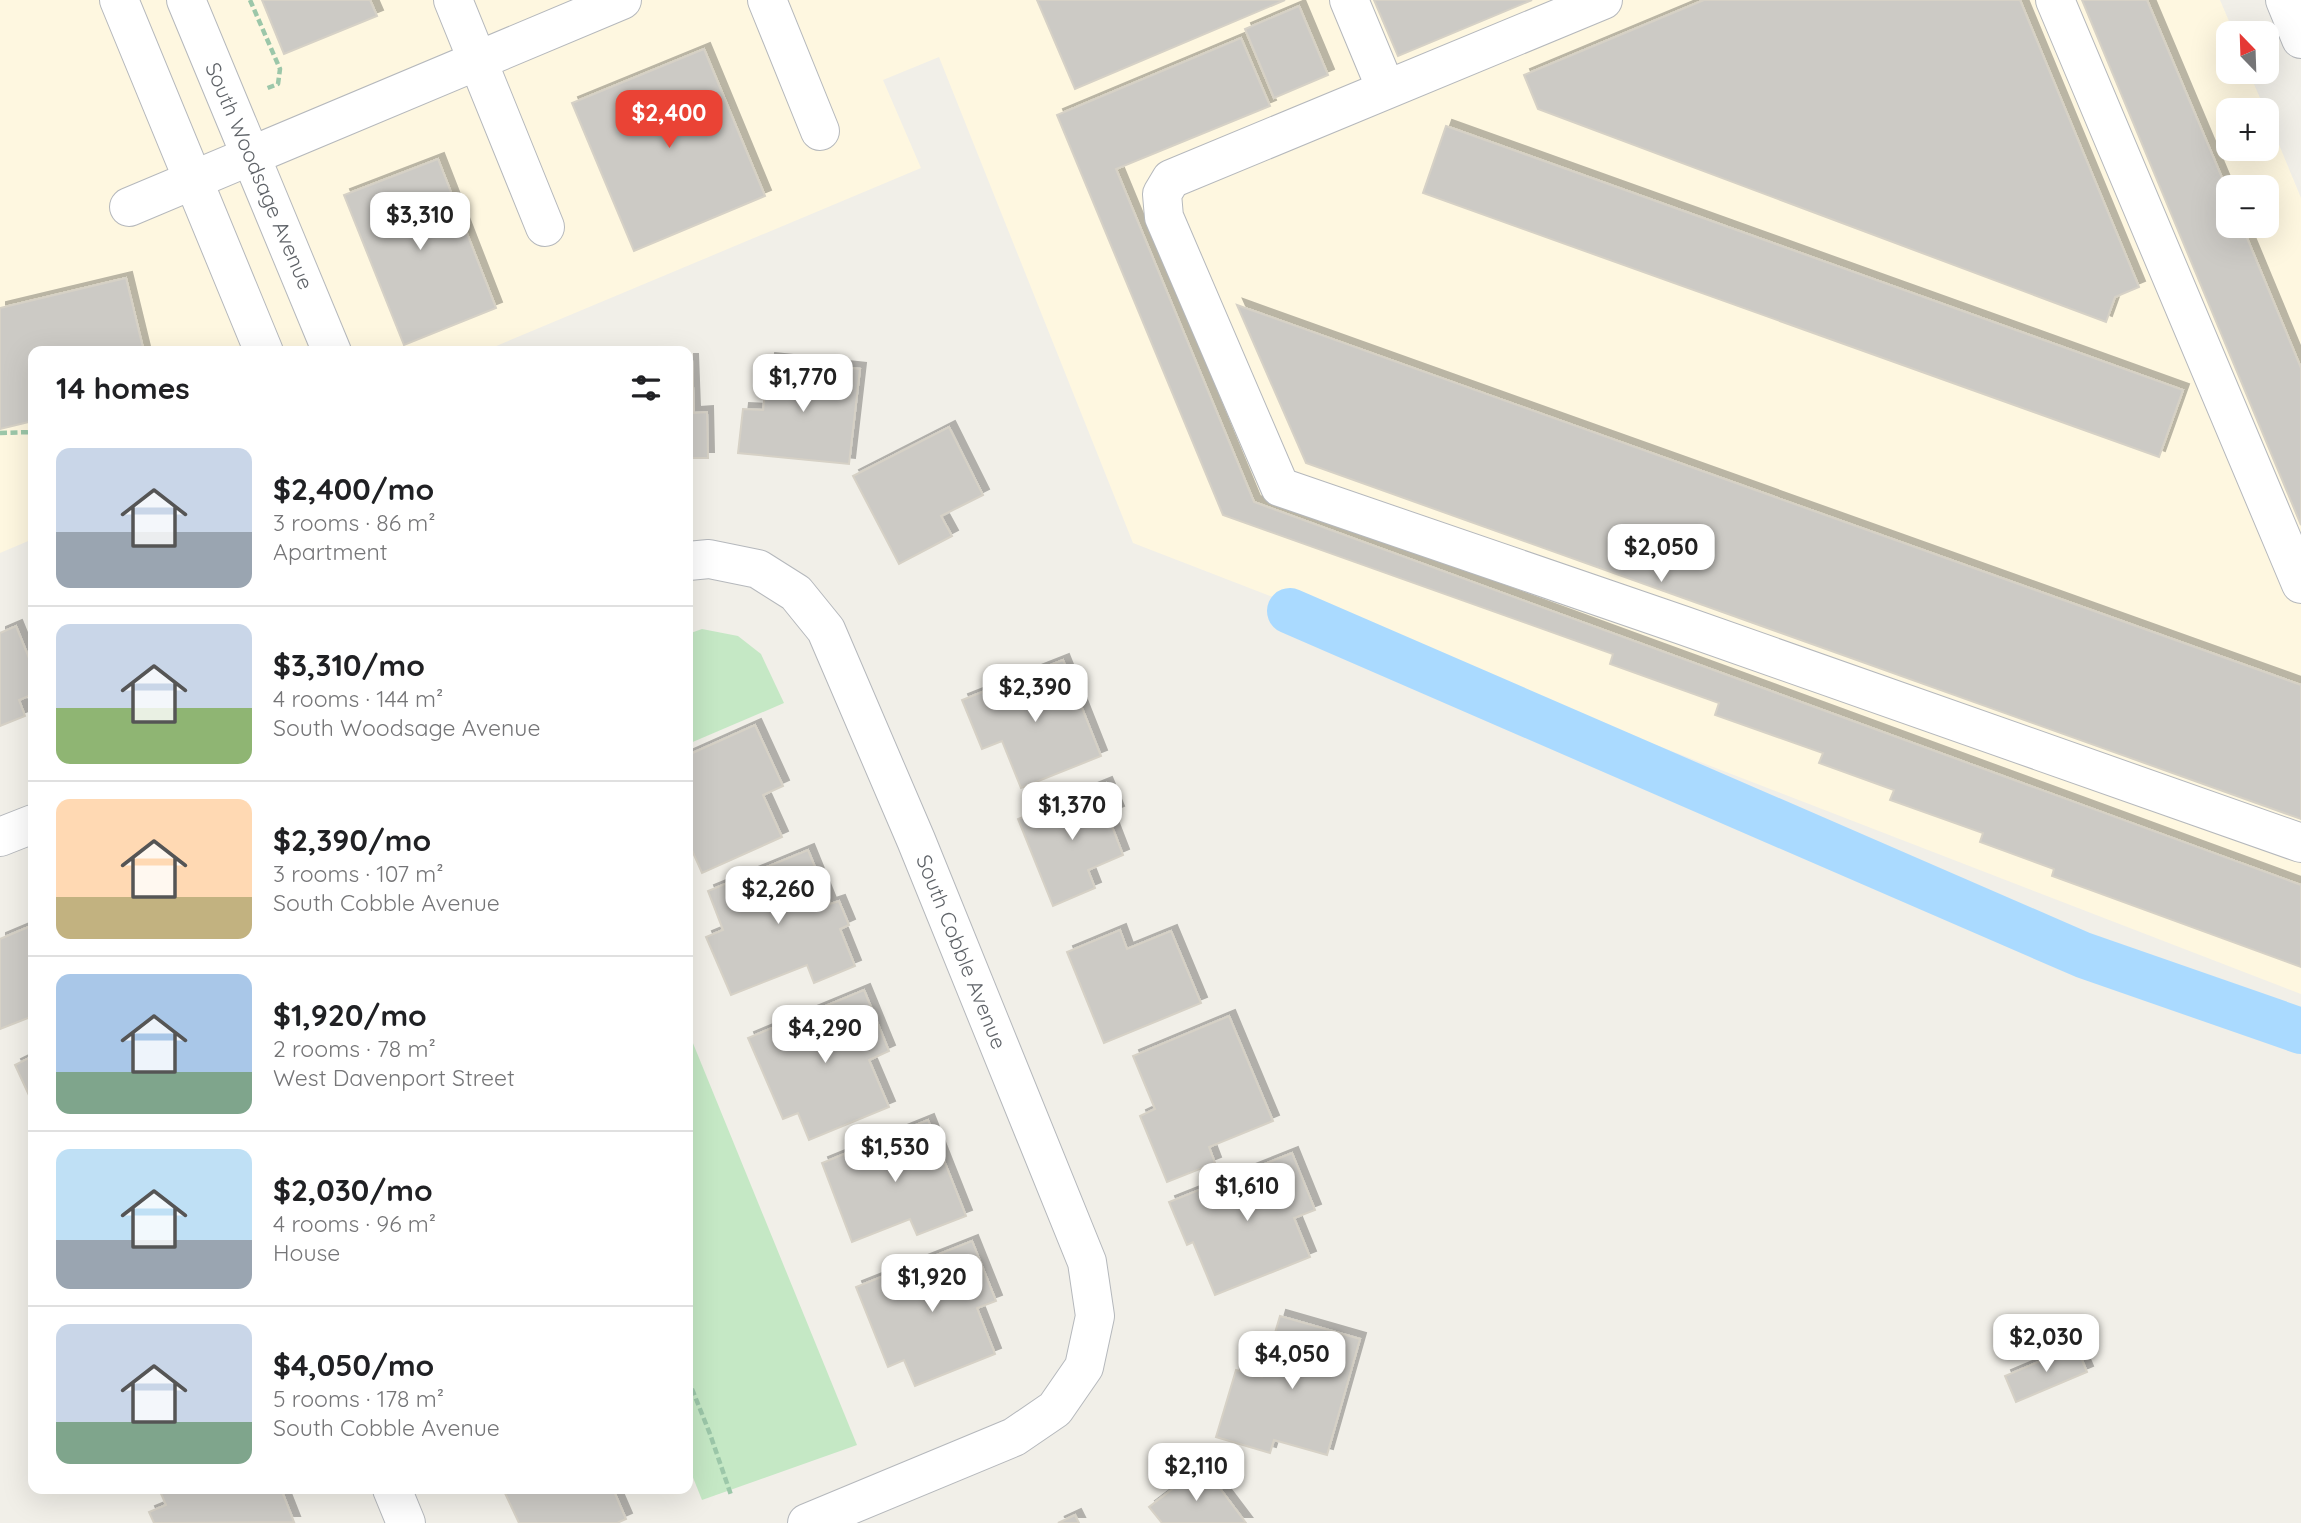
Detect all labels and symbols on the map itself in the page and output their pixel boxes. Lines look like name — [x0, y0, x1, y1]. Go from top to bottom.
north arrow — [2216, 21, 2278, 84]
street label: South Woodsage Avenue — [200, 58, 320, 293]
pin: $2,400 — [612, 90, 726, 150]
pin: $3,310 — [363, 192, 477, 252]
pin: $1,770 — [746, 354, 860, 414]
pin: $2,050 — [1604, 524, 1718, 584]
pin: $2,390 — [978, 664, 1092, 724]
pin: $1,370 — [1015, 782, 1129, 842]
street label: South Cobble Avenue — [911, 851, 1013, 1053]
pin: $2,260 — [721, 866, 835, 926]
pin: $4,290 — [768, 1006, 882, 1065]
pin: $1,530 — [838, 1124, 952, 1184]
pin: $1,610 — [1190, 1164, 1304, 1223]
pin: $1,920 — [875, 1254, 989, 1314]
pin: $2,030 — [1989, 1314, 2103, 1374]
pin: $4,050 — [1235, 1332, 1349, 1391]
pin: $2,110 — [1139, 1444, 1253, 1503]

